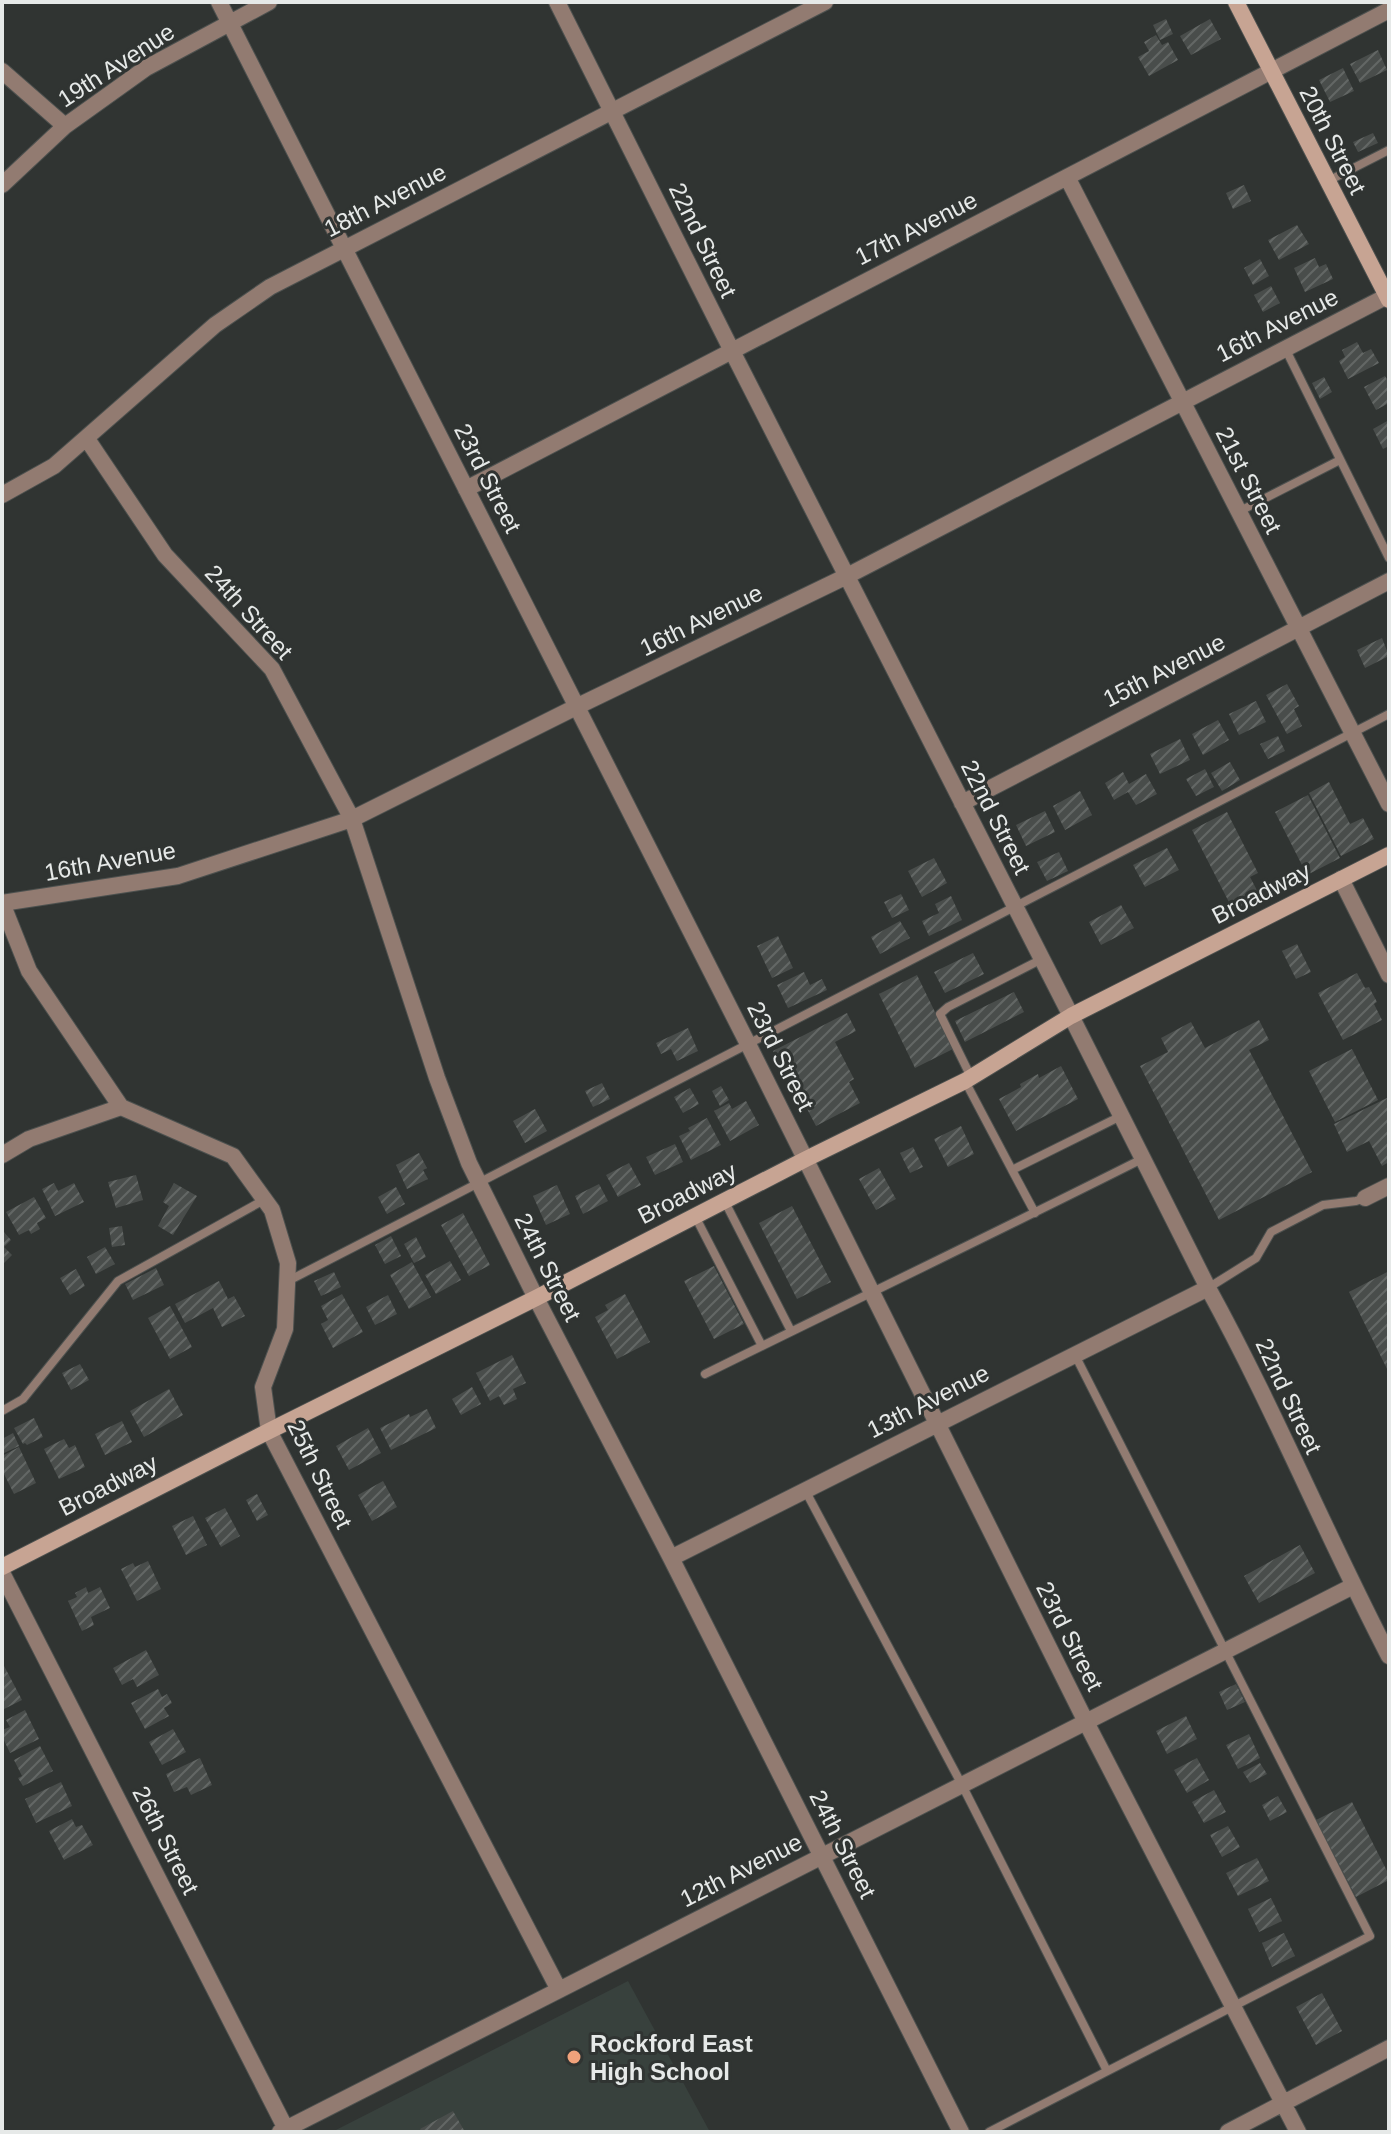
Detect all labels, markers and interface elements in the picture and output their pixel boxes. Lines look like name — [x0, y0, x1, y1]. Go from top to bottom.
street label: 19th Avenue — [53, 17, 179, 113]
street label: 20th Street — [1294, 82, 1372, 199]
street label: 18th Avenue — [320, 158, 450, 242]
street label: 22nd Street — [664, 178, 742, 302]
street label: 17th Avenue — [851, 186, 981, 270]
street label: 16th Avenue — [1212, 283, 1342, 367]
street label: 23rd Street — [449, 419, 527, 537]
street label: 21st Street — [1211, 422, 1288, 538]
street label: 24th Street — [200, 559, 299, 665]
street label: 16th Avenue — [635, 579, 767, 661]
street label: 15th Avenue — [1099, 628, 1229, 712]
street label: 22nd Street — [956, 756, 1036, 879]
street label: 16th Avenue — [42, 836, 178, 886]
street label: Broadway — [1207, 857, 1315, 929]
street label: 23rd Street — [742, 997, 820, 1115]
street label: Broadway — [633, 1157, 741, 1229]
street label: 24th Street — [509, 1209, 587, 1326]
street label: 22nd Street — [1251, 1334, 1328, 1458]
street label: 13th Avenue — [863, 1359, 993, 1443]
street label: 25th Street — [282, 1415, 358, 1533]
street label: Broadway — [54, 1449, 162, 1521]
street label: 23rd Street — [1031, 1577, 1109, 1695]
street label: 26th Street — [127, 1782, 205, 1899]
street label: 24th Street — [804, 1786, 882, 1903]
street label: 12th Avenue — [676, 1828, 806, 1912]
place label: Rockford East High School — [590, 2030, 753, 2085]
marker: Rockford East High School — [565, 2048, 583, 2066]

